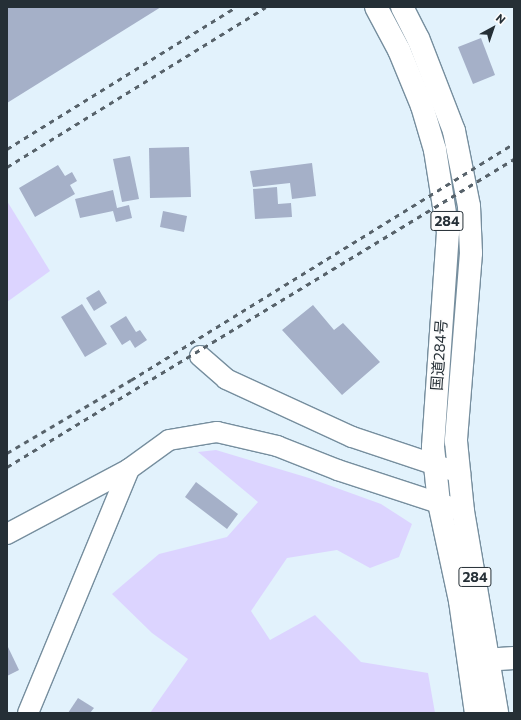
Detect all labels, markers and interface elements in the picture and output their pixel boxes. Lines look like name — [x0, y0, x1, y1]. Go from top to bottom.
north arrow — [473, 8, 513, 48]
text: N — [494, 11, 508, 26]
road number: 284 — [430, 209, 464, 233]
street label: 国道284号 — [428, 319, 450, 391]
road number: 284 — [458, 565, 492, 589]

